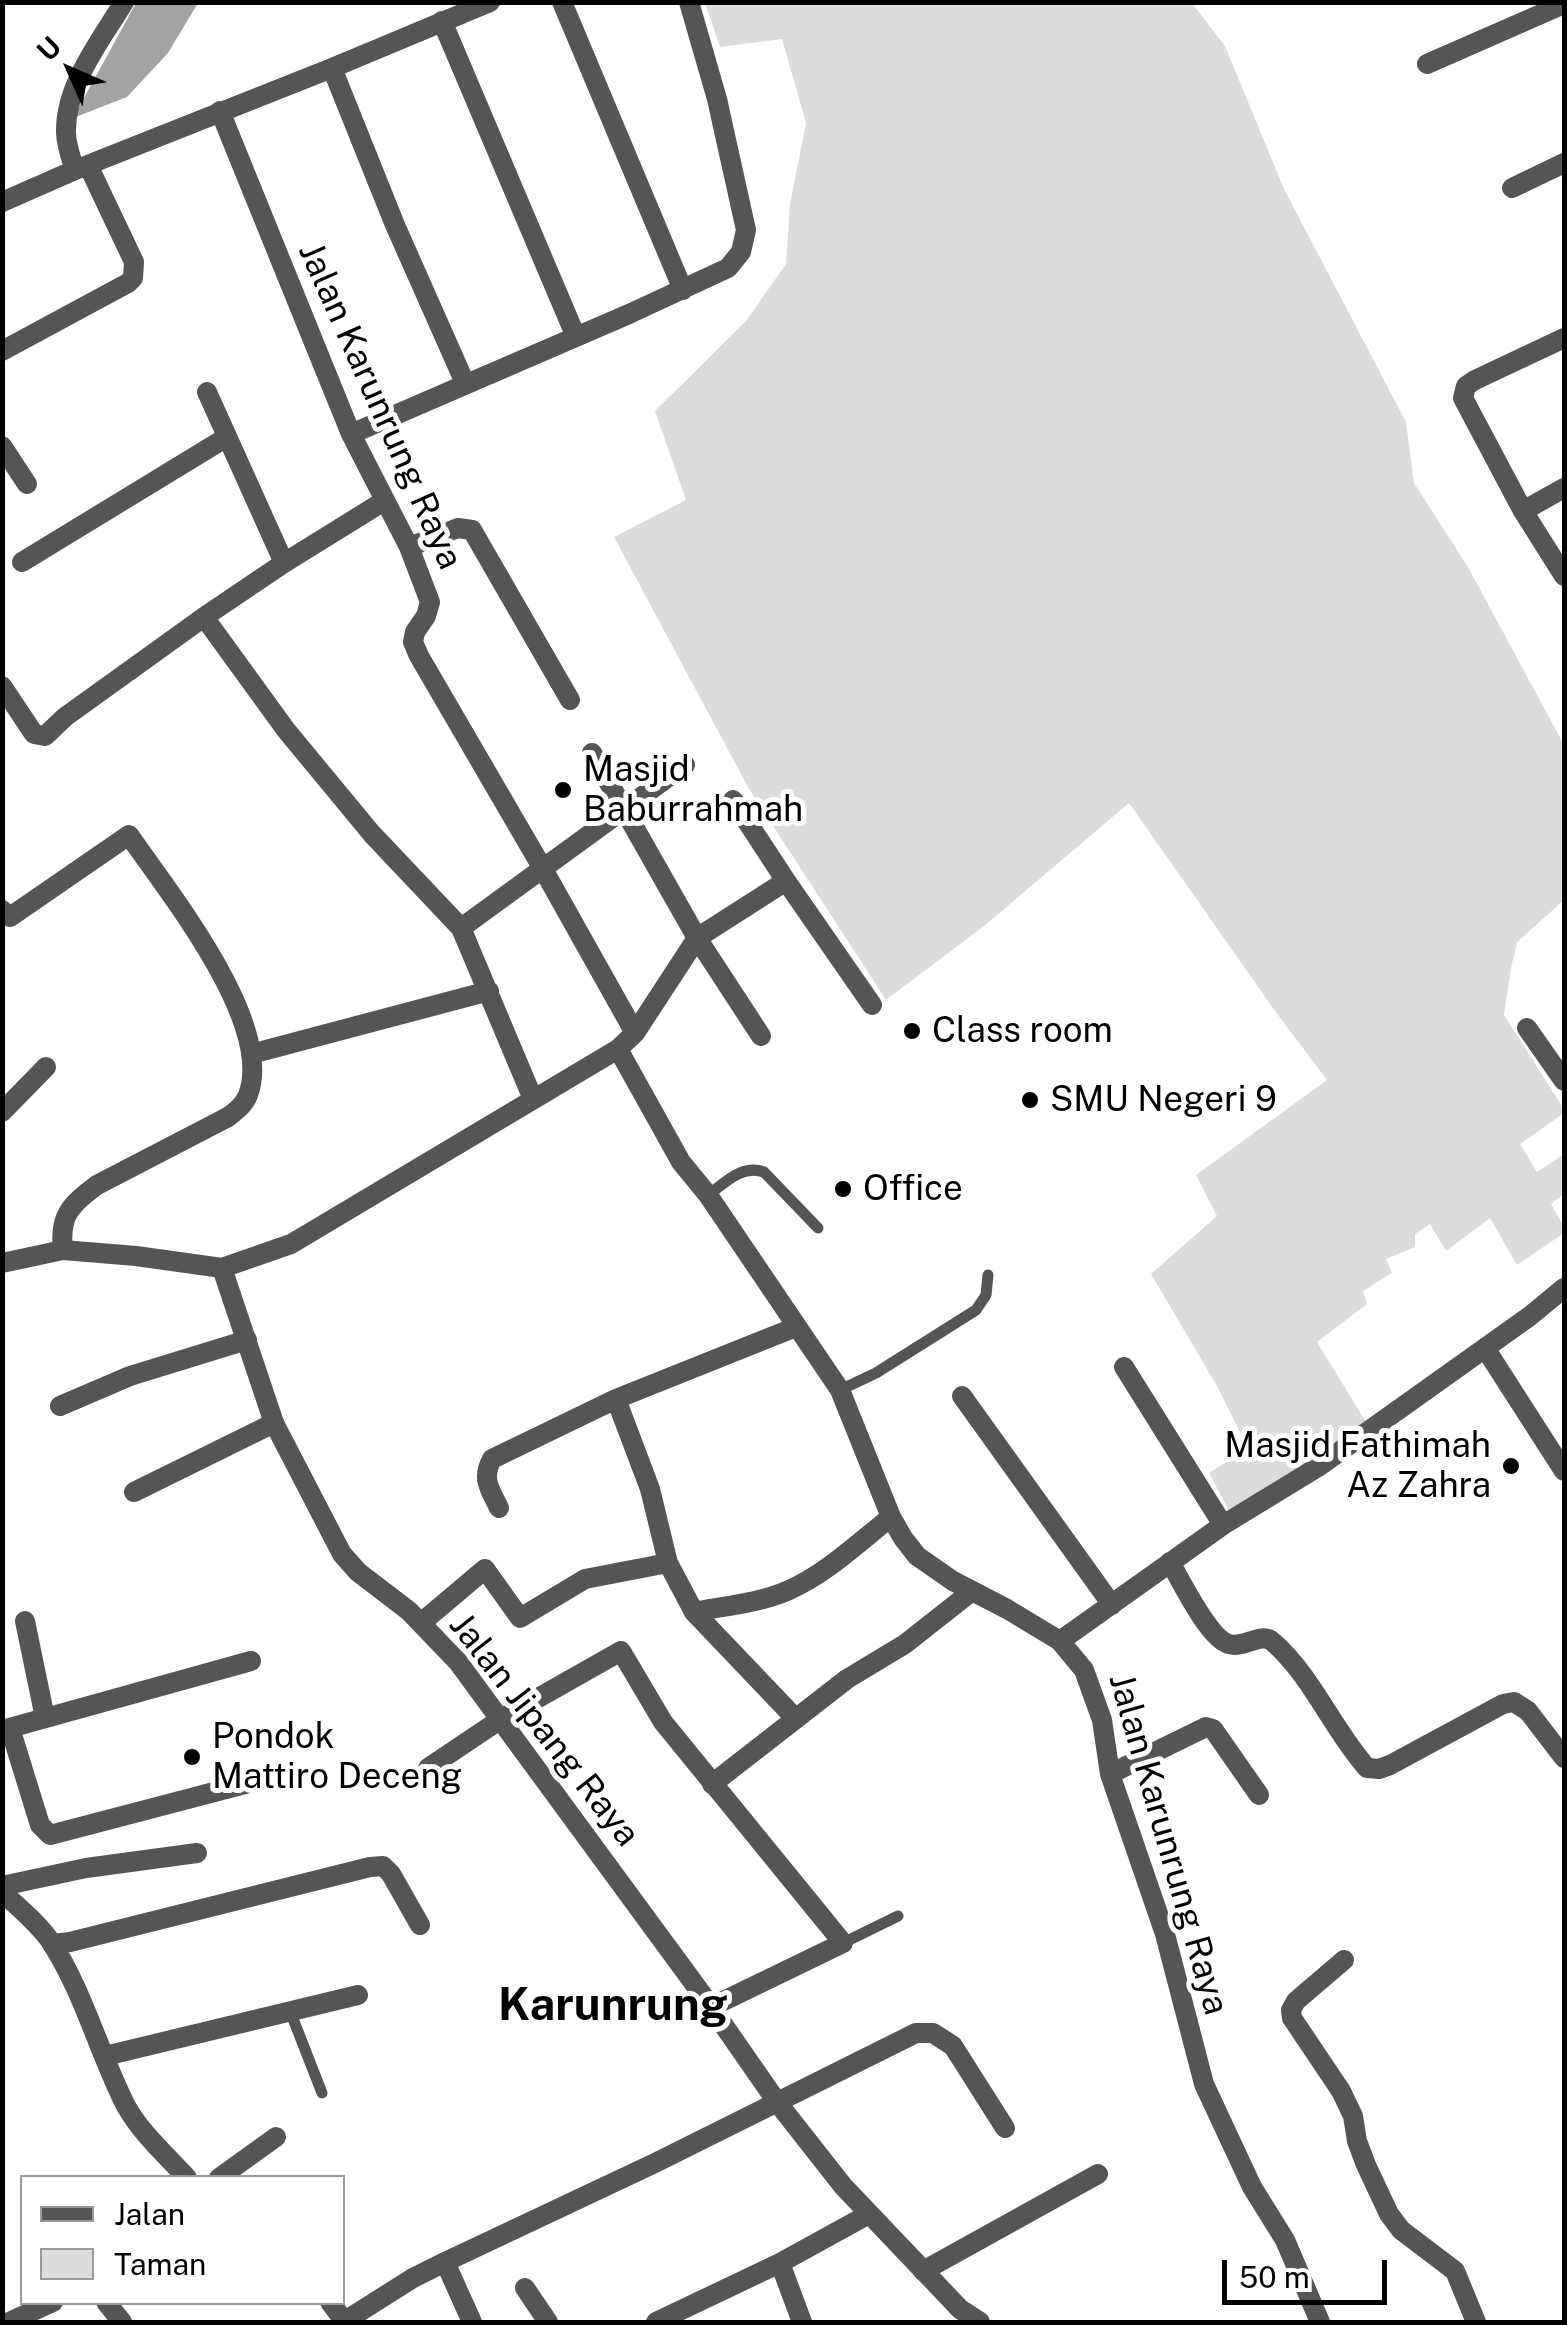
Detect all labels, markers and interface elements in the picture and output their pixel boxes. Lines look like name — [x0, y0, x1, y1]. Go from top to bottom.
north arrow — [20, 20, 120, 120]
text: U — [30, 30, 67, 67]
street label: Jalan Karunrung Raya — [289, 236, 471, 576]
place label: Masjid Baburrahmah — [583, 749, 803, 831]
marker: Masjid Baburrahmah — [552, 779, 574, 801]
place label: Class room — [932, 1010, 1113, 1052]
marker: Class room — [901, 1020, 923, 1042]
place label: SMU Negeri 9 — [1050, 1079, 1277, 1121]
marker: SMU Negeri 9 — [1019, 1089, 1041, 1111]
place label: Office — [863, 1168, 963, 1210]
marker: Office — [832, 1178, 854, 1200]
place label: Masjid Fathimah Az Zahra — [1224, 1425, 1491, 1507]
marker: Masjid Fathimah Az Zahra — [1500, 1455, 1522, 1477]
street label: Jalan Jipang Raya — [440, 1605, 648, 1855]
street label: Jalan Karunrung Raya — [1099, 1668, 1237, 2020]
place label: Pondok Mattiro Deceng — [212, 1716, 462, 1798]
marker: Pondok Mattiro Deceng — [181, 1746, 203, 1768]
district label: Karunrung — [498, 1979, 728, 2033]
legend — [20, 2175, 345, 2305]
text: Jalan — [114, 2196, 185, 2232]
scale bar — [1227, 2240, 1392, 2302]
text: Taman — [114, 2246, 206, 2282]
text: 50 m — [1239, 2259, 1310, 2295]

